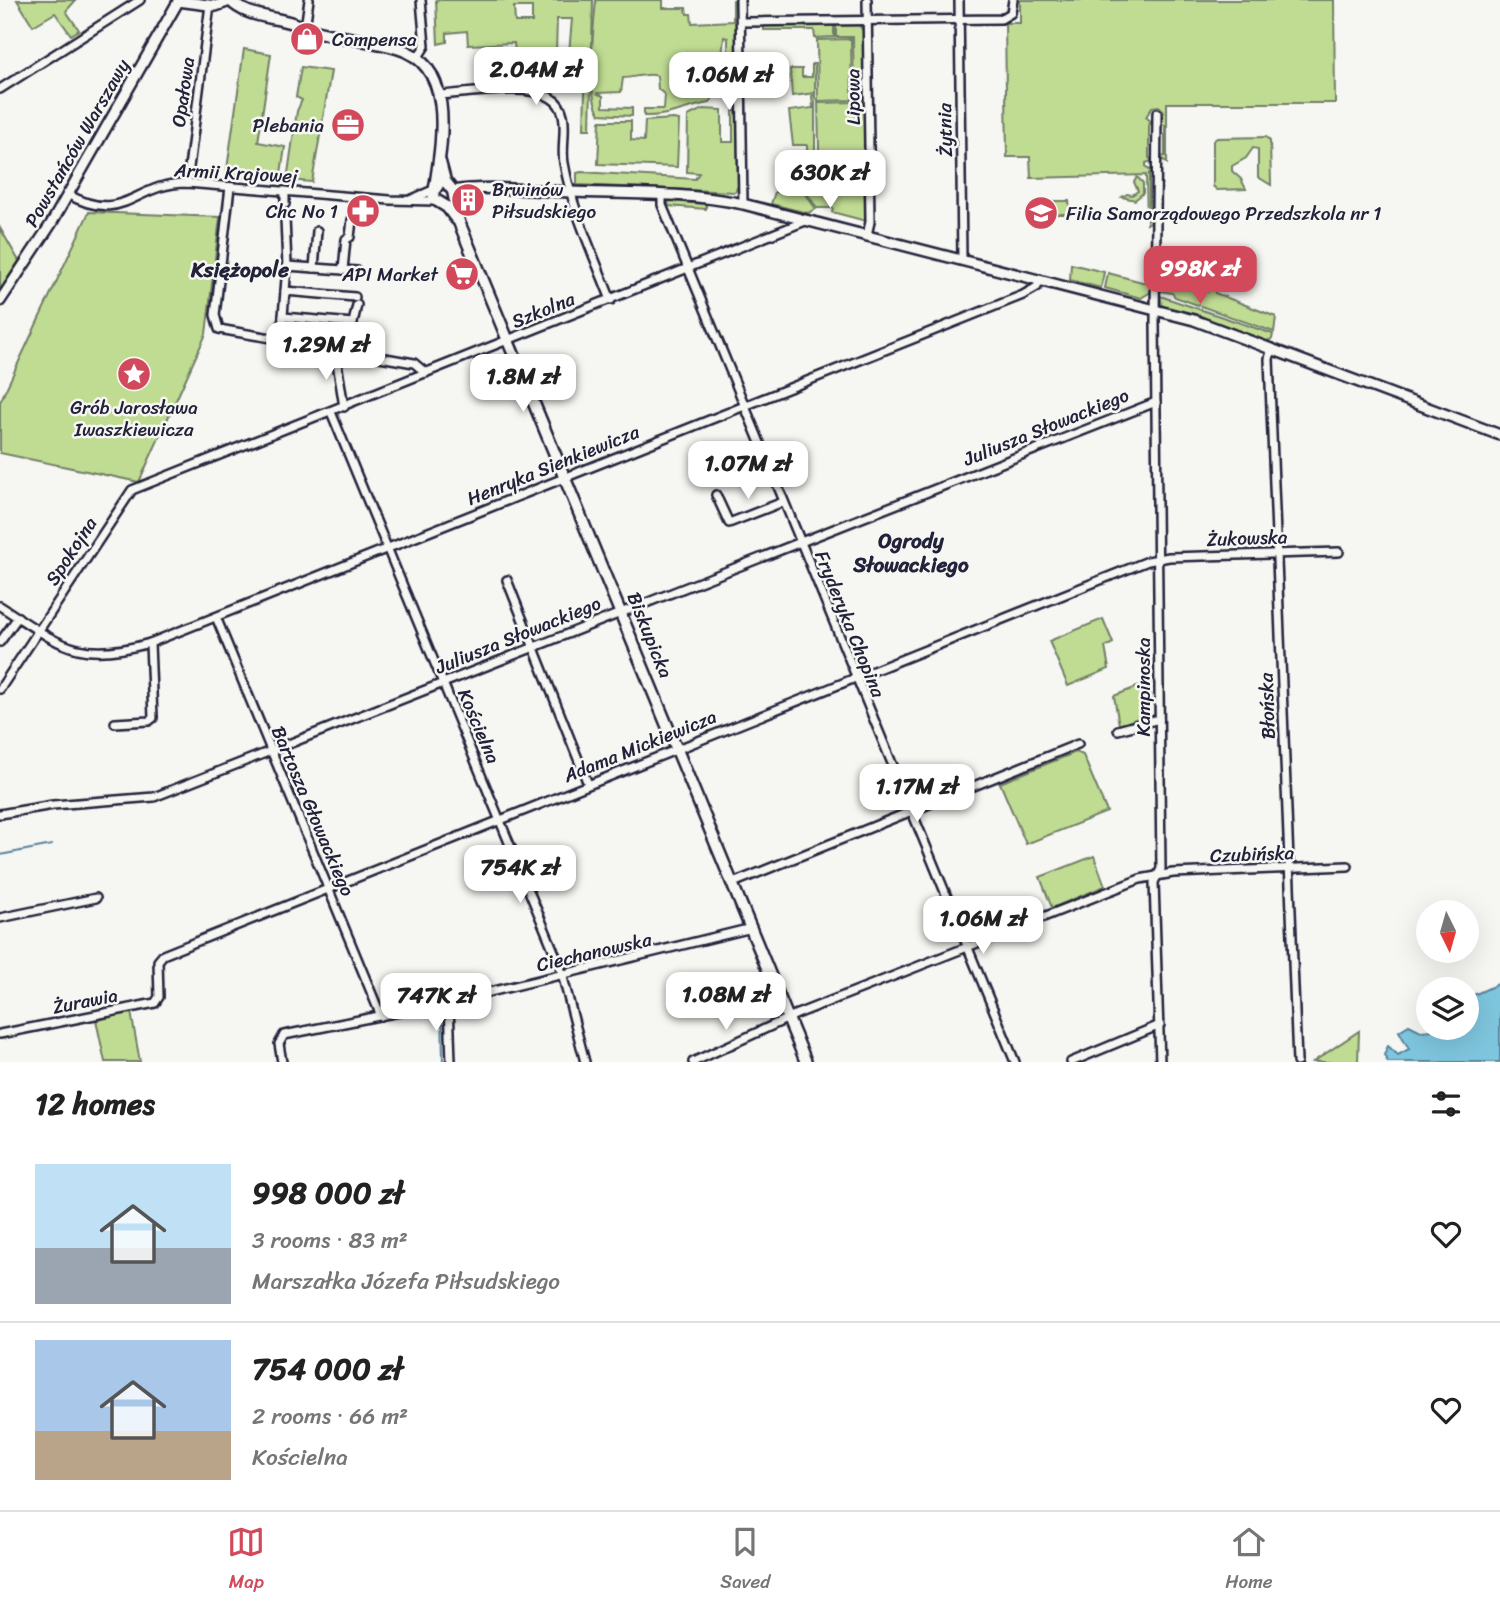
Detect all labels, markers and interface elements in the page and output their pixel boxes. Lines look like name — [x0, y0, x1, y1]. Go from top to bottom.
shop icon: Compensa — [288, 20, 326, 58]
place label: Compensa — [332, 23, 417, 56]
pin: 2.04M zł — [464, 48, 608, 107]
text: 2.04M zł — [490, 49, 582, 90]
street label: Powstańców Warszawy — [15, 52, 139, 234]
pin: 1.06M zł — [657, 52, 801, 112]
street label: Opałowa — [162, 54, 204, 129]
text: 1.06M zł — [685, 54, 773, 95]
street label: Lipowa — [836, 68, 870, 125]
street label: Żytnia — [928, 102, 962, 157]
office icon: Plebania — [329, 106, 367, 144]
place label: Plebania — [253, 109, 324, 142]
pin: 630K zł — [765, 150, 895, 210]
text: 630K zł — [791, 152, 869, 193]
street label: Armii Krajowej — [173, 153, 300, 193]
place label: Brwinów Piłsudskiego — [492, 173, 596, 228]
building icon: Brwinów Piłsudskiego — [449, 181, 487, 219]
pharmacy icon: Chc No 1 — [344, 192, 382, 230]
school or university icon: Filia Samorządowego Przedszkola nr 1 — [1022, 194, 1060, 232]
place label: Chc No 1 — [266, 195, 338, 228]
place label: Filia Samorządowego Przedszkola nr 1 — [1066, 197, 1381, 230]
pin: 998K zł — [1135, 246, 1265, 306]
text: 998K zł — [1160, 248, 1240, 289]
district label: Księżopole — [190, 251, 289, 289]
supermarket icon: API Market — [443, 255, 481, 293]
place label: API Market — [341, 258, 439, 291]
street label: Szkolna — [506, 282, 580, 338]
pin: 1.29M zł — [254, 322, 398, 382]
text: 1.29M zł — [282, 324, 370, 365]
pin: 1.8M zł — [458, 354, 588, 414]
place icon: Grób Jarosława Iwaszkiewicza — [115, 355, 153, 393]
text: 1.8M zł — [486, 356, 560, 397]
street label: Juliusza Słowackiego — [957, 379, 1134, 476]
place label: Grób Jarosława Iwaszkiewicza — [70, 391, 198, 446]
street label: Henryka Sienkiewicza — [462, 415, 645, 515]
pin: 1.07M zł — [676, 442, 820, 501]
text: 1.07M zł — [704, 443, 792, 484]
street label: Spokojna — [36, 509, 106, 592]
street label: Żukowska — [1206, 520, 1288, 556]
district label: Ogrody Słowackiego — [852, 522, 969, 584]
street label: Fryderyka Chopina — [805, 545, 895, 703]
street label: Juliusza Słowackiego — [429, 587, 606, 684]
street label: Biskupicka — [618, 587, 682, 684]
street label: Kampinoska — [1127, 637, 1160, 737]
street label: Błońska — [1249, 672, 1285, 740]
street label: Kościelna — [448, 683, 510, 769]
street label: Adama Mickiewicza — [557, 700, 722, 792]
street label: Bartosza Głowackiego — [262, 720, 364, 902]
pin: 1.17M zł — [845, 764, 989, 824]
text: 1.17M zł — [875, 766, 959, 807]
street label: Czubińska — [1209, 836, 1295, 872]
pin: 754K zł — [455, 846, 585, 905]
text: 754K zł — [480, 847, 560, 888]
pin: 1.06M zł — [911, 897, 1055, 956]
text: 1.06M zł — [939, 898, 1027, 939]
north arrow — [1416, 900, 1479, 962]
map controls — [1416, 900, 1479, 1040]
street label: Ciechanowska — [533, 923, 655, 981]
pin: 1.08M zł — [654, 972, 798, 1032]
pin: 747K zł — [371, 974, 501, 1033]
text: 1.08M zł — [682, 974, 770, 1015]
text: 747K zł — [396, 975, 476, 1016]
button: layers — [1416, 977, 1479, 1040]
street label: Żurawia — [50, 978, 121, 1023]
text: 12 homes — [35, 1077, 155, 1131]
icon: filters — [1427, 1085, 1465, 1123]
text: 998 000 zł — [252, 1166, 403, 1220]
icon: home — [91, 1192, 175, 1276]
icon: heart — [1427, 1215, 1465, 1253]
text: 3 rooms · 83 m² — [252, 1220, 408, 1261]
text: Marszałka Józefa Piłsudskiego — [252, 1261, 560, 1302]
text: 754 000 zł — [252, 1342, 403, 1396]
icon: home — [91, 1368, 175, 1452]
icon: heart — [1427, 1391, 1465, 1429]
text: 2 rooms · 66 m² — [252, 1396, 408, 1437]
text: Kościelna — [252, 1437, 348, 1478]
tab: Map — [227, 1523, 265, 1598]
tab: Saved — [720, 1523, 770, 1598]
tab: Home — [1225, 1523, 1273, 1598]

